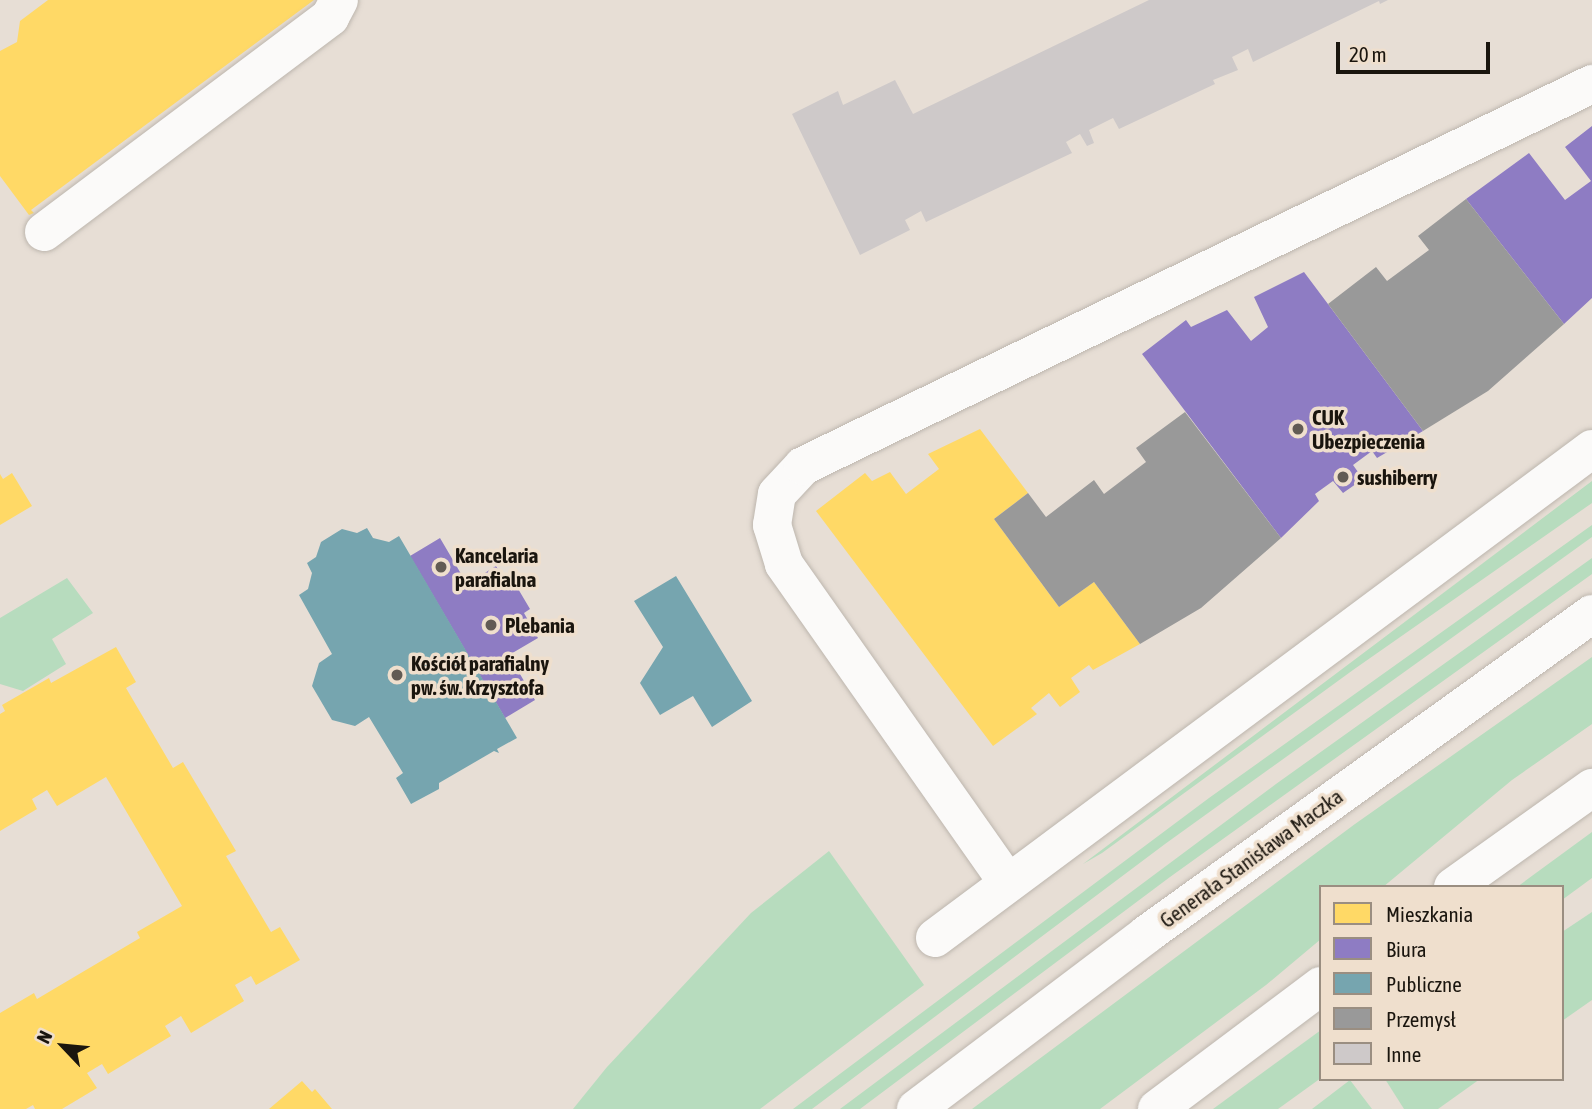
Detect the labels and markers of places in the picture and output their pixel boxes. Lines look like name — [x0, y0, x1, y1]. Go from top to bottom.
place label: CUK Ubezpieczenia — [1312, 404, 1425, 454]
marker: CUK Ubezpieczenia — [1290, 421, 1306, 437]
place label: sushiberry — [1357, 464, 1438, 490]
marker: sushiberry — [1335, 469, 1351, 485]
place label: Kancelaria parafialna — [455, 542, 538, 592]
marker: Kancelaria parafialna — [433, 559, 449, 575]
place label: Plebania — [505, 612, 575, 638]
marker: Plebania — [483, 617, 499, 633]
place label: Kościół parafialny pw. św. Krzysztofa — [411, 650, 549, 700]
marker: Kościół parafialny pw. św. Krzysztofa — [389, 667, 405, 683]

